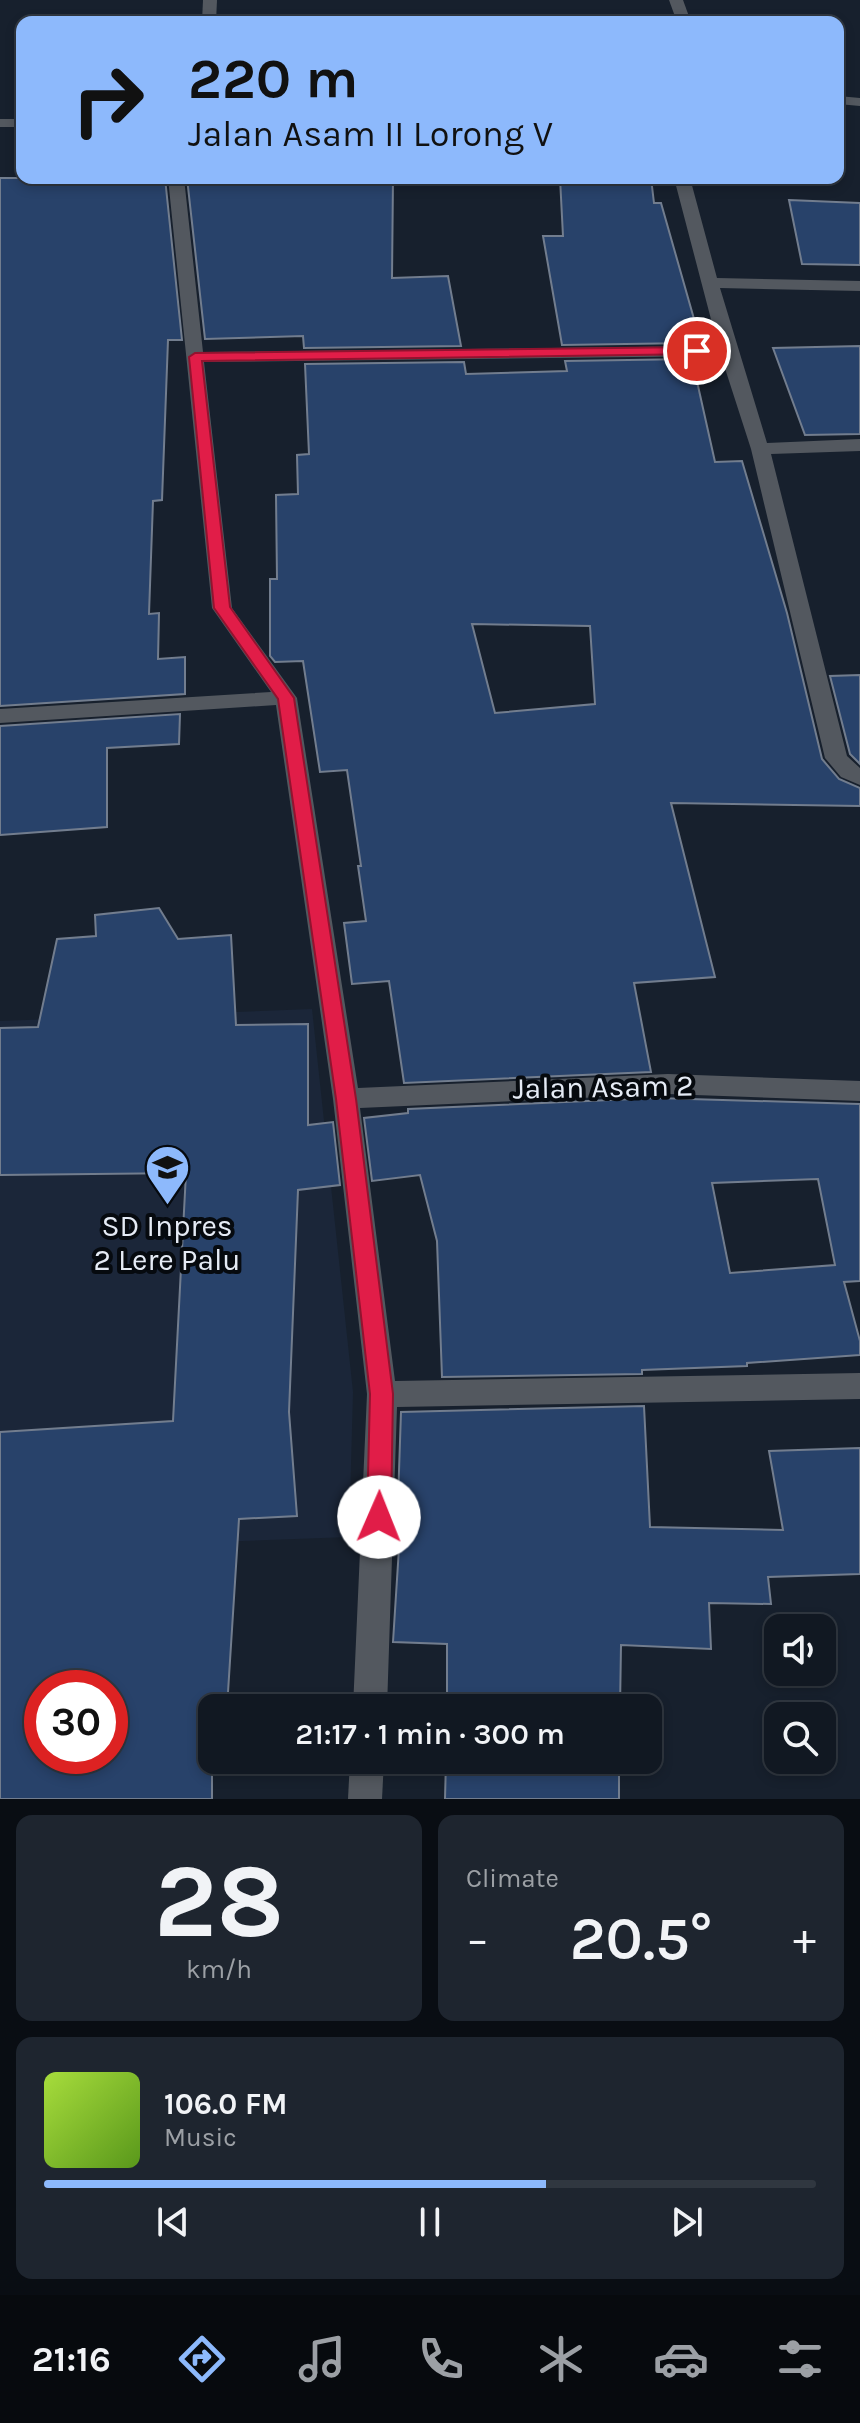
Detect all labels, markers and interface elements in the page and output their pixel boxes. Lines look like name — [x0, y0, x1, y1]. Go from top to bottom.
text: 220 m — [188, 46, 359, 111]
icon: right — [56, 48, 160, 152]
text: Jalan Asam II Lorong V — [188, 113, 553, 155]
pin — [663, 317, 731, 385]
icon: arrive — [675, 329, 719, 373]
street label: Jalan Asam 2 — [512, 1067, 694, 1107]
school or university icon: SD Inpres 2 Lere Palu — [143, 1144, 191, 1207]
place label: SD Inpres 2 Lere Palu — [93, 1208, 241, 1278]
position arrow — [337, 1475, 421, 1559]
map controls — [764, 1614, 836, 1774]
button: sound — [764, 1614, 836, 1686]
speed limit sign: 30 — [24, 1670, 128, 1774]
button: search — [764, 1702, 836, 1774]
text: 21:17 · 1 min · 300 m — [295, 1716, 565, 1752]
text: 28 — [154, 1841, 284, 1962]
text: Climate — [466, 1863, 559, 1894]
text: 20.5° — [570, 1904, 712, 1974]
text: − — [466, 1914, 489, 1965]
text: + — [793, 1914, 816, 1965]
text: km/h — [186, 1954, 252, 1985]
text: 106.0 FM — [164, 2086, 288, 2122]
text: Music — [164, 2122, 237, 2153]
icon: previous — [151, 2200, 195, 2244]
icon: pause — [408, 2200, 452, 2244]
icon: next — [665, 2200, 709, 2244]
icon: directions — [174, 2331, 230, 2387]
icon: music — [294, 2331, 350, 2387]
icon: phone — [413, 2331, 469, 2387]
icon: climate — [533, 2331, 589, 2387]
icon: car — [653, 2331, 709, 2387]
icon: filters — [772, 2331, 828, 2387]
text: 21:16 — [32, 2338, 111, 2380]

